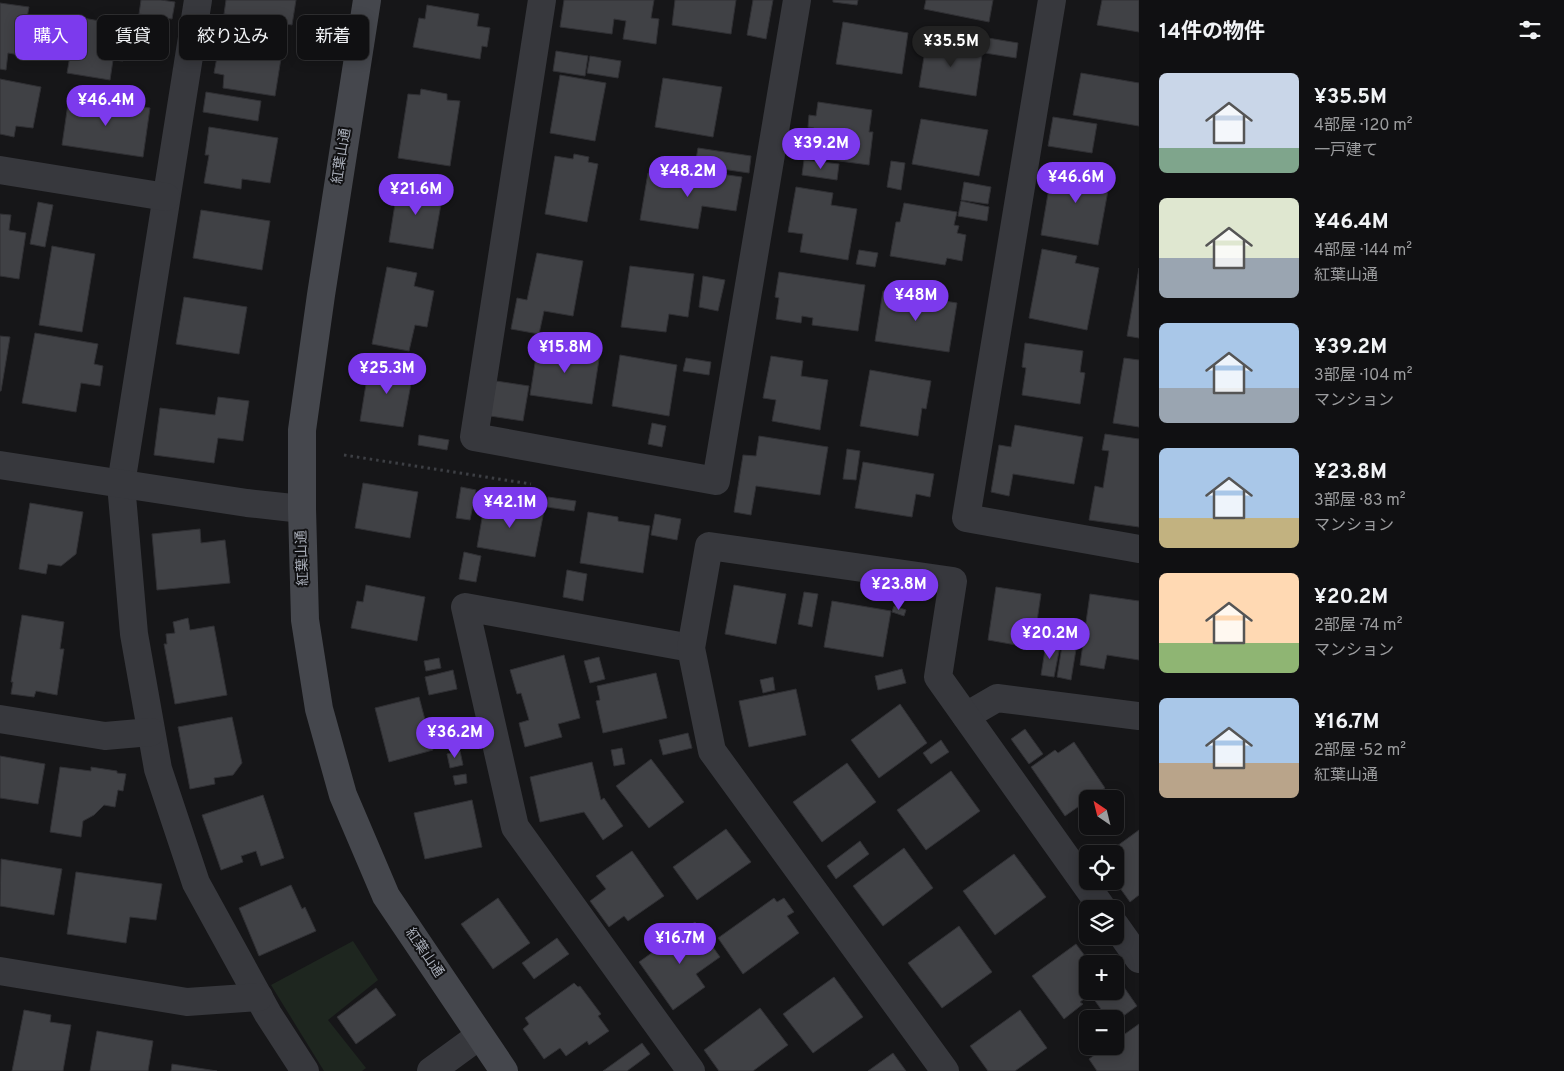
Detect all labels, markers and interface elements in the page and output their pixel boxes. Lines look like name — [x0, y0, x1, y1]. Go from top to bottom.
chip: 購入 — [15, 15, 87, 60]
chip: 賃貸 — [97, 15, 169, 60]
chip: 絞り込み — [179, 15, 287, 60]
chip: 新着 — [297, 15, 369, 60]
icon: filters — [1516, 16, 1544, 44]
text: 14件の物件 — [1159, 19, 1265, 46]
pin: ¥35.5M — [910, 26, 992, 68]
text: ¥35.5M — [923, 32, 979, 52]
pin: ¥46.4M — [65, 84, 147, 127]
text: ¥35.5M — [1314, 84, 1387, 111]
text: ¥46.4M — [78, 91, 134, 111]
icon: home — [1199, 93, 1259, 153]
text: 4部屋 · 120 m² — [1314, 116, 1413, 136]
street label: 紅葉山通 — [329, 127, 355, 185]
pin: ¥39.2M — [780, 128, 862, 170]
text: ¥39.2M — [793, 134, 849, 154]
text: 一戸建て — [1314, 141, 1378, 161]
pin: ¥48.2M — [647, 156, 729, 198]
text: ¥48.2M — [660, 162, 716, 182]
pin: ¥46.6M — [1035, 162, 1117, 204]
text: ¥46.6M — [1048, 168, 1104, 188]
pin: ¥21.6M — [375, 174, 457, 216]
text: ¥21.6M — [390, 180, 442, 200]
text: ¥46.4M — [1314, 209, 1389, 236]
icon: home — [1199, 218, 1259, 278]
text: 4部屋 · 144 m² — [1314, 241, 1412, 261]
text: 紅葉山通 — [1314, 266, 1378, 286]
pin: ¥48M — [886, 280, 946, 322]
text: ¥48M — [895, 286, 937, 306]
pin: ¥15.8M — [524, 332, 606, 374]
text: ¥39.2M — [1314, 334, 1387, 361]
text: ¥15.8M — [539, 338, 591, 358]
icon: home — [1199, 343, 1259, 403]
pin: ¥25.3M — [346, 352, 428, 395]
text: ¥25.3M — [359, 359, 415, 379]
text: 3部屋 · 104 m² — [1314, 366, 1412, 386]
text: マンション — [1314, 391, 1394, 411]
text: ¥23.8M — [1314, 459, 1387, 486]
icon: home — [1199, 468, 1259, 528]
pin: ¥42.1M — [469, 486, 551, 529]
text: 3部屋 · 83 m² — [1314, 491, 1406, 511]
text: ¥42.1M — [484, 493, 536, 513]
text: マンション — [1314, 516, 1394, 536]
street label: 紅葉山通 — [294, 530, 312, 586]
pin: ¥23.8M — [858, 568, 940, 611]
text: ¥23.8M — [871, 575, 927, 595]
text: ¥20.2M — [1314, 584, 1388, 611]
icon: home — [1199, 593, 1259, 653]
text: 2部屋 · 74 m² — [1314, 616, 1402, 636]
pin: ¥20.2M — [1009, 618, 1091, 660]
text: ¥20.2M — [1022, 624, 1078, 644]
text: マンション — [1314, 641, 1394, 661]
text: ¥16.7M — [1314, 709, 1380, 736]
pin: ¥36.2M — [414, 716, 496, 759]
icon: home — [1199, 718, 1259, 778]
text: ¥36.2M — [427, 723, 483, 743]
text: 2部屋 · 52 m² — [1314, 741, 1406, 761]
text: 紅葉山通 — [1314, 766, 1378, 786]
north arrow — [1079, 790, 1124, 835]
map controls — [1079, 790, 1124, 1055]
button: locate — [1079, 845, 1124, 890]
button: layers — [1079, 900, 1124, 945]
pin: ¥16.7M — [639, 922, 721, 965]
street label: 紅葉山通 — [401, 925, 447, 981]
text: ¥16.7M — [655, 929, 705, 949]
button: + — [1079, 955, 1124, 1000]
button: − — [1079, 1010, 1124, 1055]

